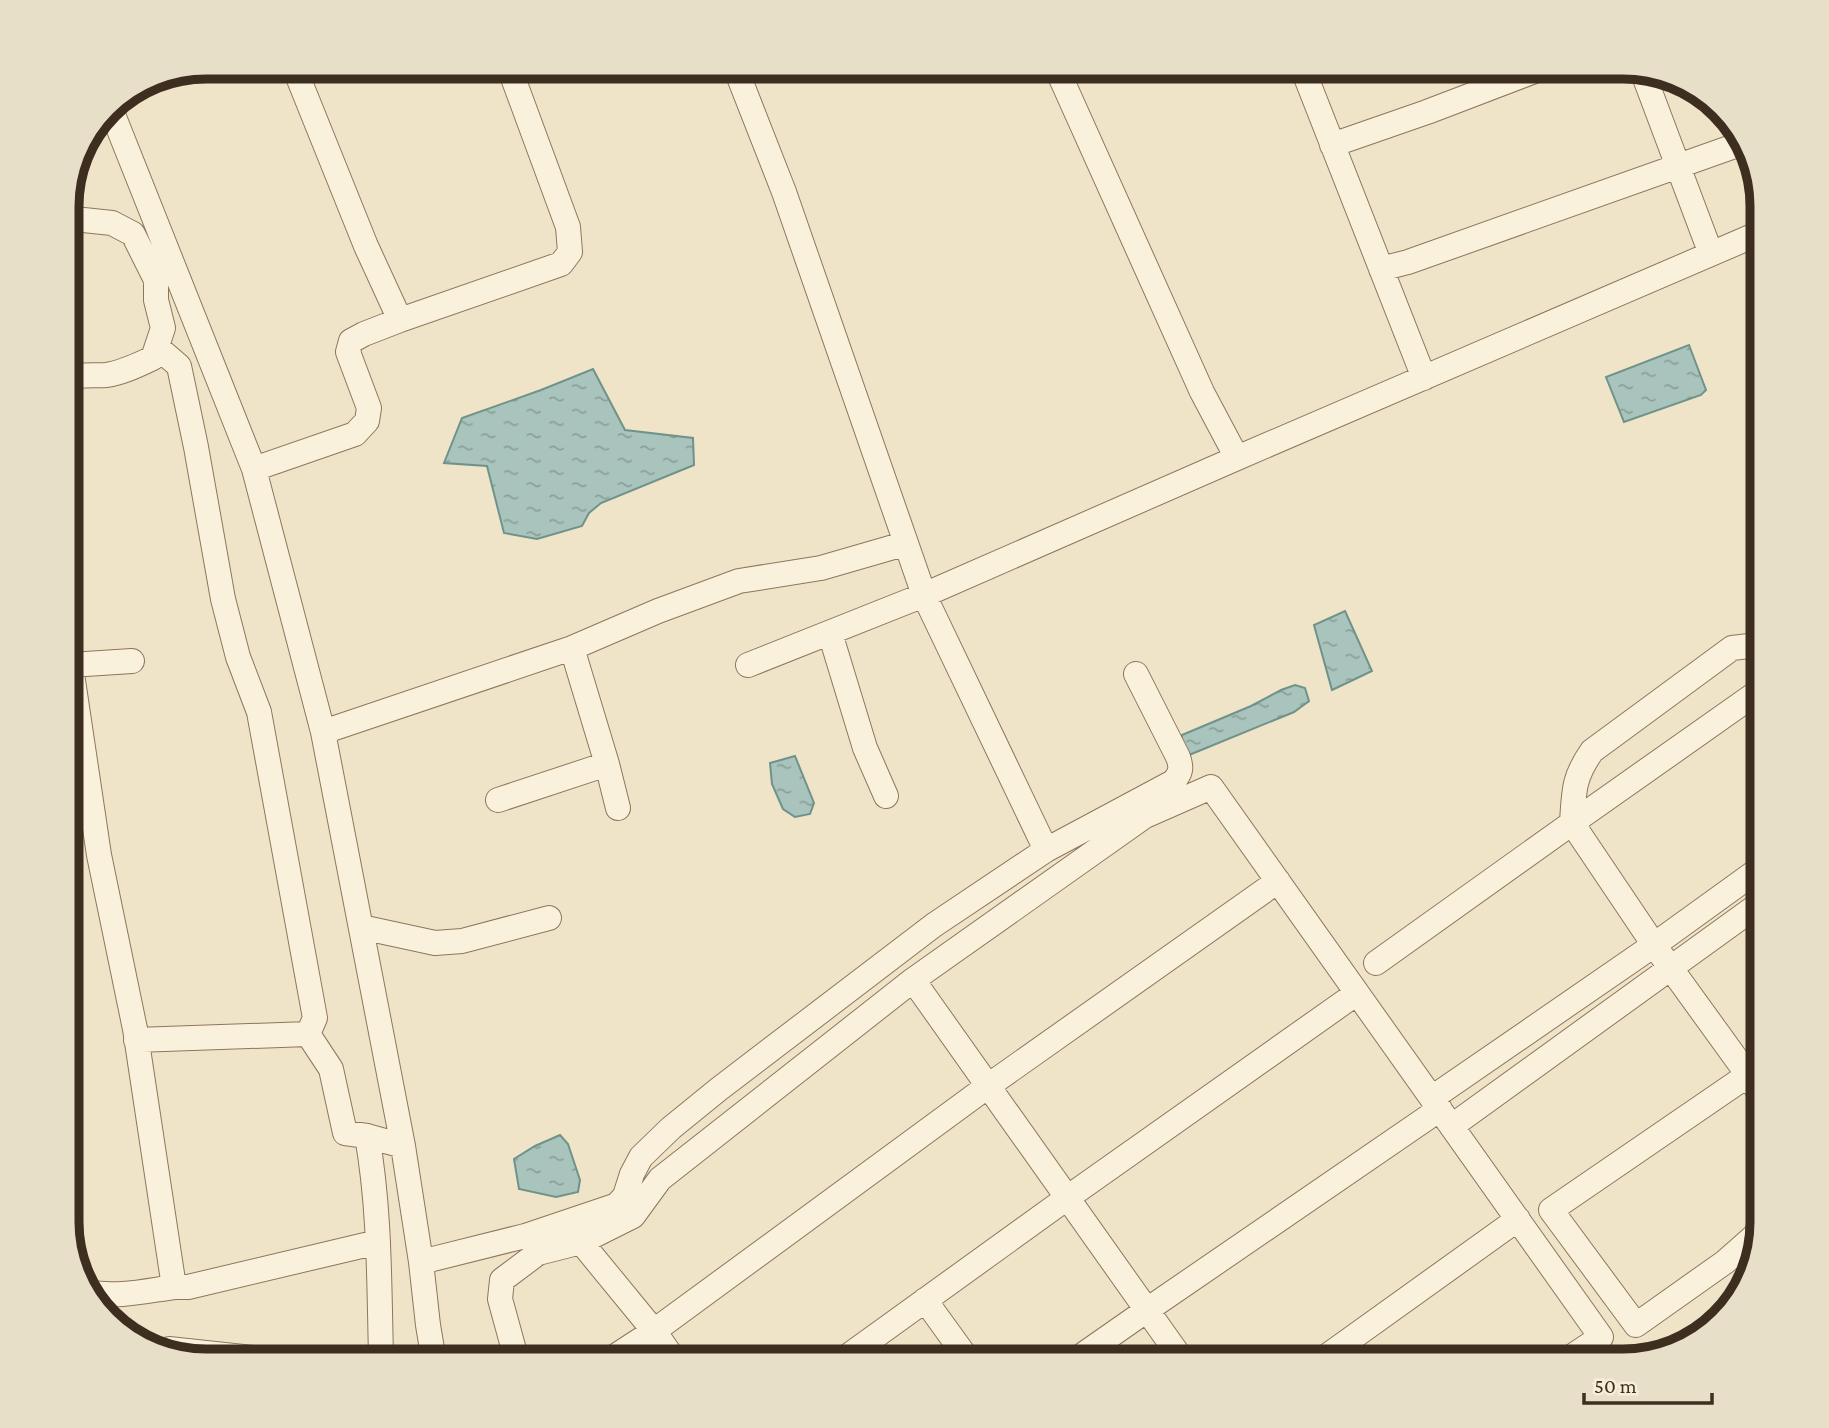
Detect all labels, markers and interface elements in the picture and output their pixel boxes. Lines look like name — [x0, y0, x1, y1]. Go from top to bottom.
scale bar — [1584, 1362, 1712, 1406]
text: 50 m — [1594, 1374, 1637, 1398]

